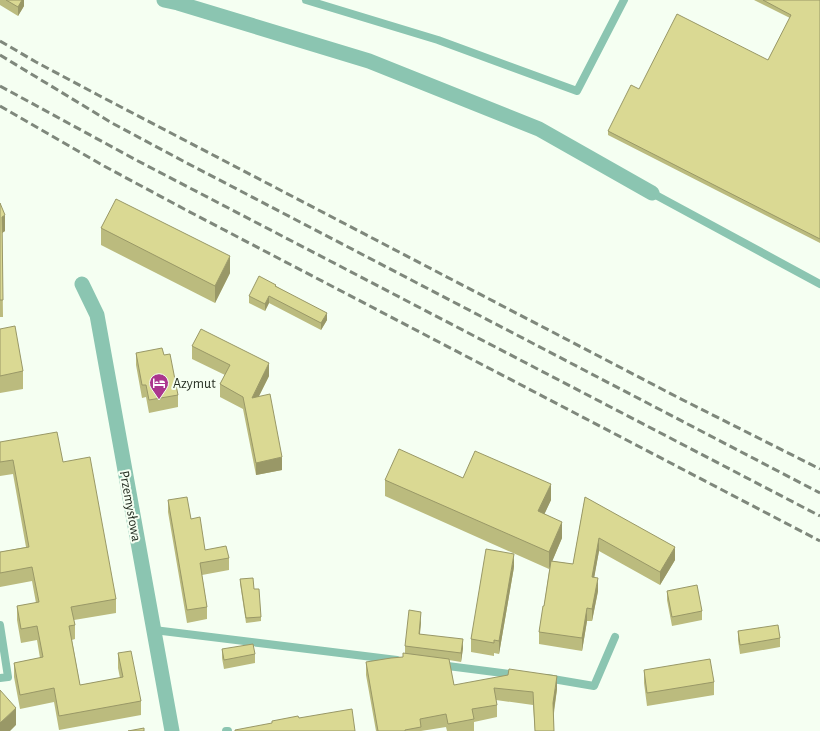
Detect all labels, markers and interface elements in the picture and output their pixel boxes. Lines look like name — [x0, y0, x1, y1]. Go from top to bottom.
hotel icon: Azymut — [148, 372, 170, 400]
place label: Azymut — [173, 377, 216, 391]
street label: Przemysłowa — [117, 470, 143, 543]

